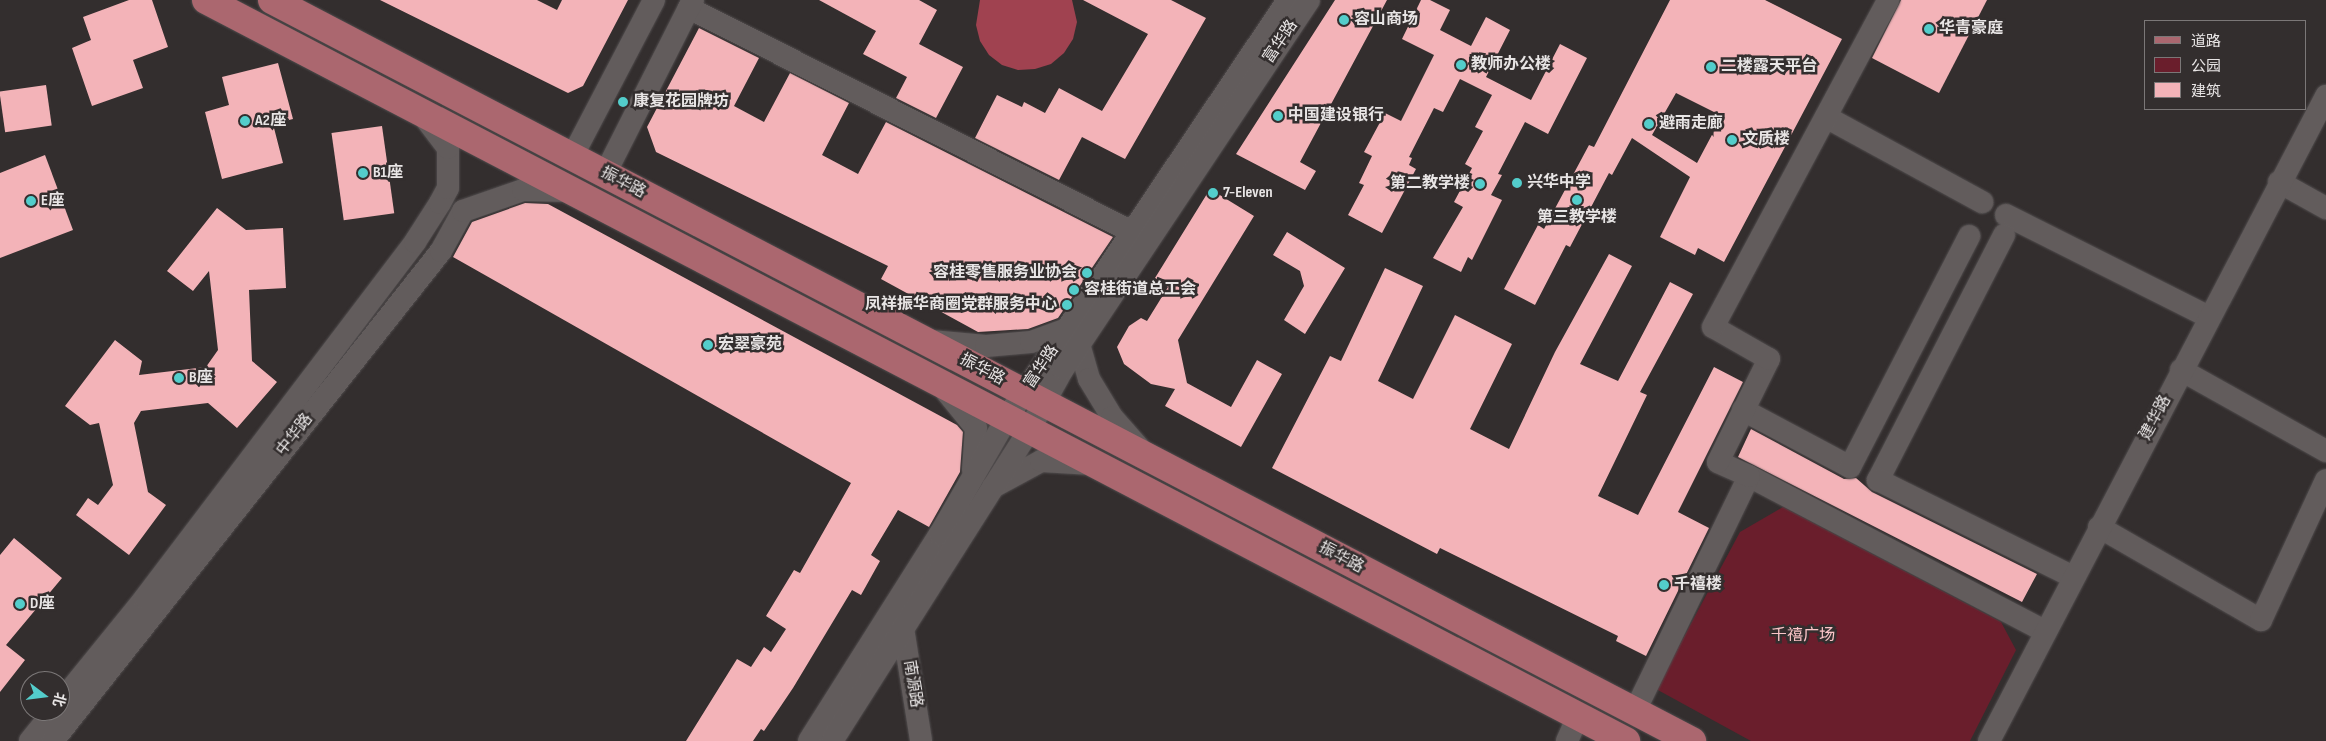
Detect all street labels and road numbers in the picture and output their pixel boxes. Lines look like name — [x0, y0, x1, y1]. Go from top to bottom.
street label: 富华路 — [1260, 17, 1302, 67]
street label: 振华路 — [597, 163, 649, 203]
street label: 富华路 — [1021, 342, 1063, 392]
street label: 振华路 — [956, 350, 1008, 390]
street label: 建华路 — [2136, 392, 2176, 444]
street label: 中华路 — [273, 410, 317, 460]
street label: 振华路 — [1315, 538, 1367, 578]
street label: 南源路 — [899, 659, 925, 709]

